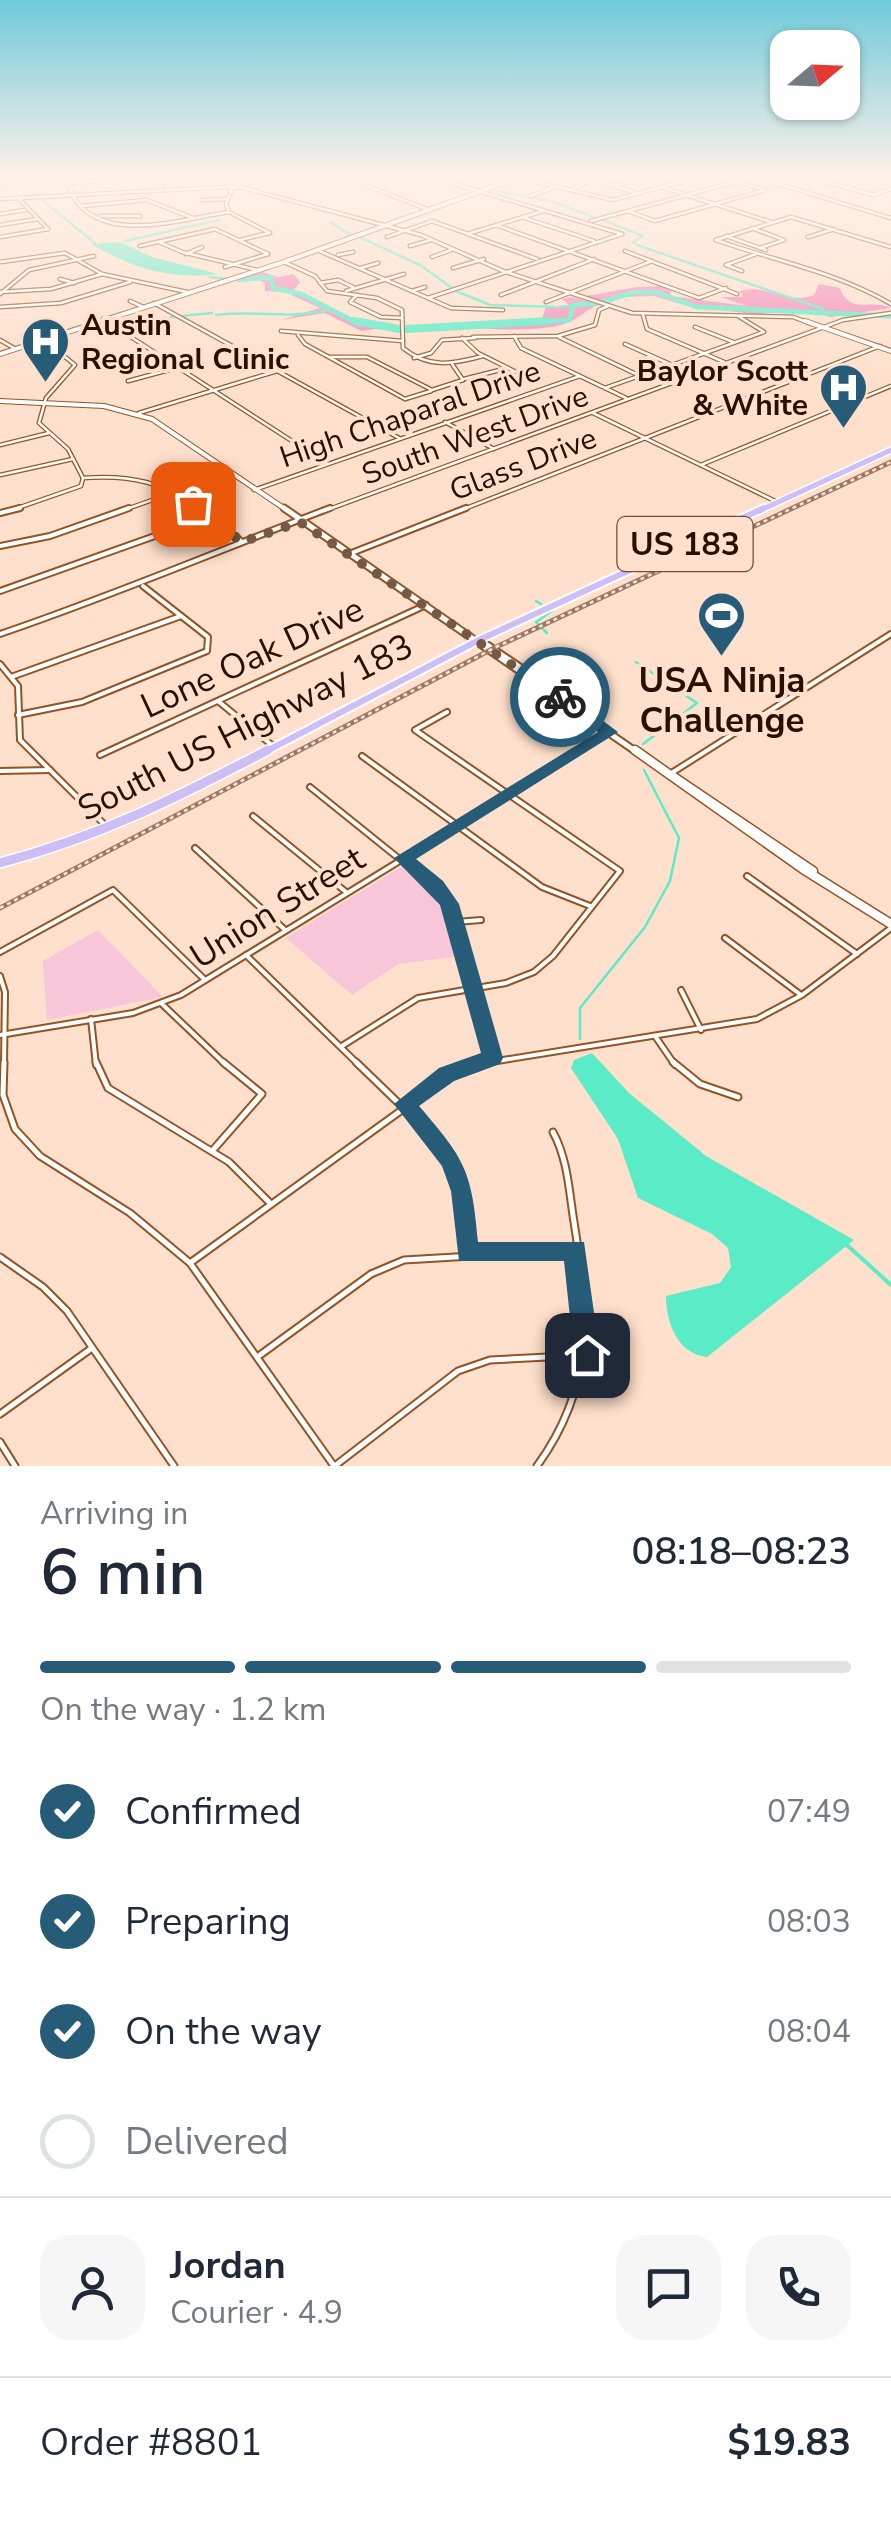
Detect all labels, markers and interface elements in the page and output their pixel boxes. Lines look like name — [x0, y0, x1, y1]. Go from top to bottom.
north arrow — [770, 30, 860, 120]
map controls — [770, 30, 860, 120]
place label: Austin Regional Clinic — [81, 305, 289, 380]
hospital icon: Austin Regional Clinic — [20, 316, 72, 384]
street label: High Chaparal Drive — [274, 351, 546, 478]
place label: Baylor Scott & White — [637, 351, 808, 426]
hospital icon: Baylor Scott & White — [817, 362, 869, 430]
street label: South West Drive — [356, 375, 594, 495]
street label: Glass Drive — [444, 418, 603, 511]
pin — [151, 462, 236, 547]
icon: bag — [166, 477, 221, 532]
road number: US 183 — [618, 517, 752, 571]
street label: Lone Oak Drive — [133, 585, 371, 730]
sports icon: USA Ninja Challenge — [696, 590, 748, 658]
street label: South US Highway 183 — [70, 622, 421, 832]
courier — [510, 647, 610, 747]
place label: USA Ninja Challenge — [638, 657, 806, 744]
icon: bike — [533, 670, 588, 725]
street label: Union Street — [181, 835, 374, 980]
pin — [545, 1313, 630, 1398]
icon: home — [560, 1328, 615, 1383]
text: Arriving in — [40, 1492, 188, 1535]
text: 08:18–08:23 — [632, 1526, 851, 1577]
text: 6 min — [40, 1528, 206, 1617]
text: On the way · 1.2 km — [40, 1688, 326, 1731]
icon: check — [40, 1784, 95, 1839]
text: Confirmed — [125, 1786, 302, 1837]
text: 07:49 — [767, 1790, 851, 1833]
icon: check — [40, 1894, 95, 1949]
text: Preparing — [125, 1896, 291, 1947]
text: 08:03 — [767, 1900, 851, 1943]
icon: check — [40, 2004, 95, 2059]
text: On the way — [125, 2006, 321, 2057]
text: 08:04 — [767, 2010, 851, 2053]
text: Delivered — [125, 2116, 289, 2167]
button: person — [40, 2235, 145, 2340]
button: chat — [616, 2235, 721, 2340]
button: phone — [746, 2235, 851, 2340]
text: Jordan — [170, 2240, 286, 2291]
text: Courier · 4.9 — [170, 2291, 343, 2334]
text: Order #8801 — [40, 2417, 262, 2468]
text: $19.83 — [728, 2417, 851, 2468]

